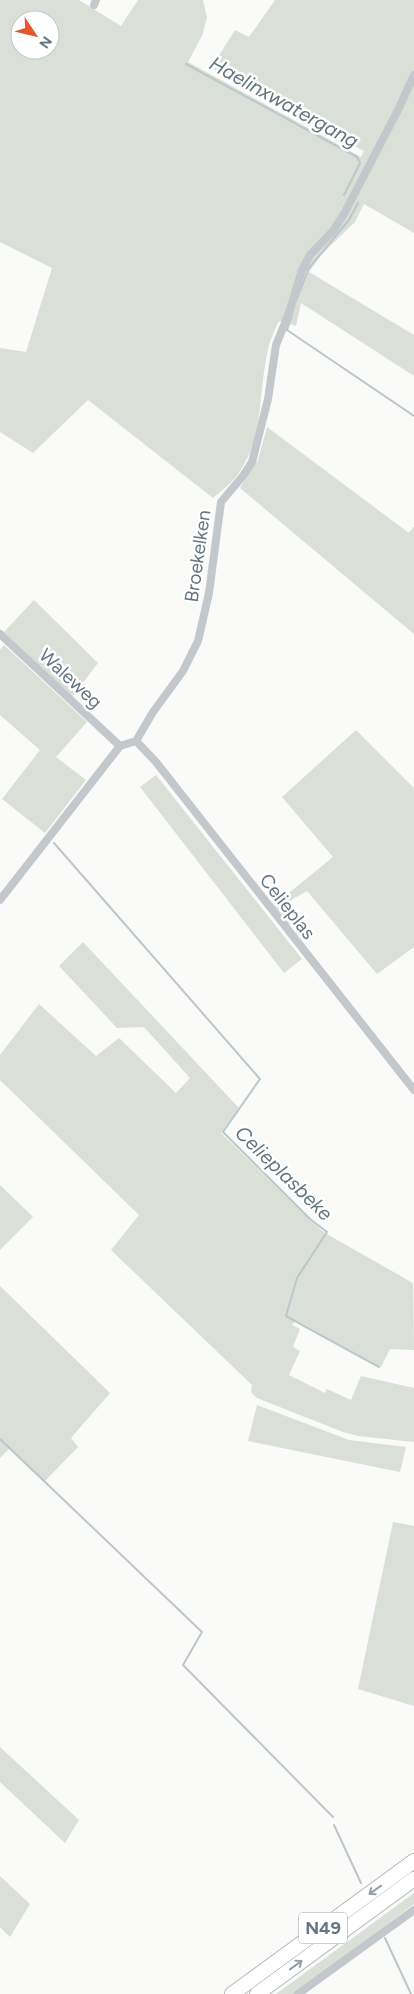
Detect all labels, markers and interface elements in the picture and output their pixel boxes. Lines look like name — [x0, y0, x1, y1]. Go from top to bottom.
north arrow — [10, 10, 60, 60]
text: N — [35, 33, 55, 51]
water label: Haelinxwatergang — [205, 51, 363, 153]
street label: Broekelken — [180, 508, 215, 604]
street label: Waleweg — [34, 643, 107, 713]
street label: Celieplas — [255, 869, 320, 944]
water label: Celieplasbeke — [230, 1121, 338, 1225]
one-way arrow — [368, 1885, 382, 1895]
road number: N49 — [299, 1912, 347, 1944]
one-way arrow — [289, 1960, 303, 1970]

